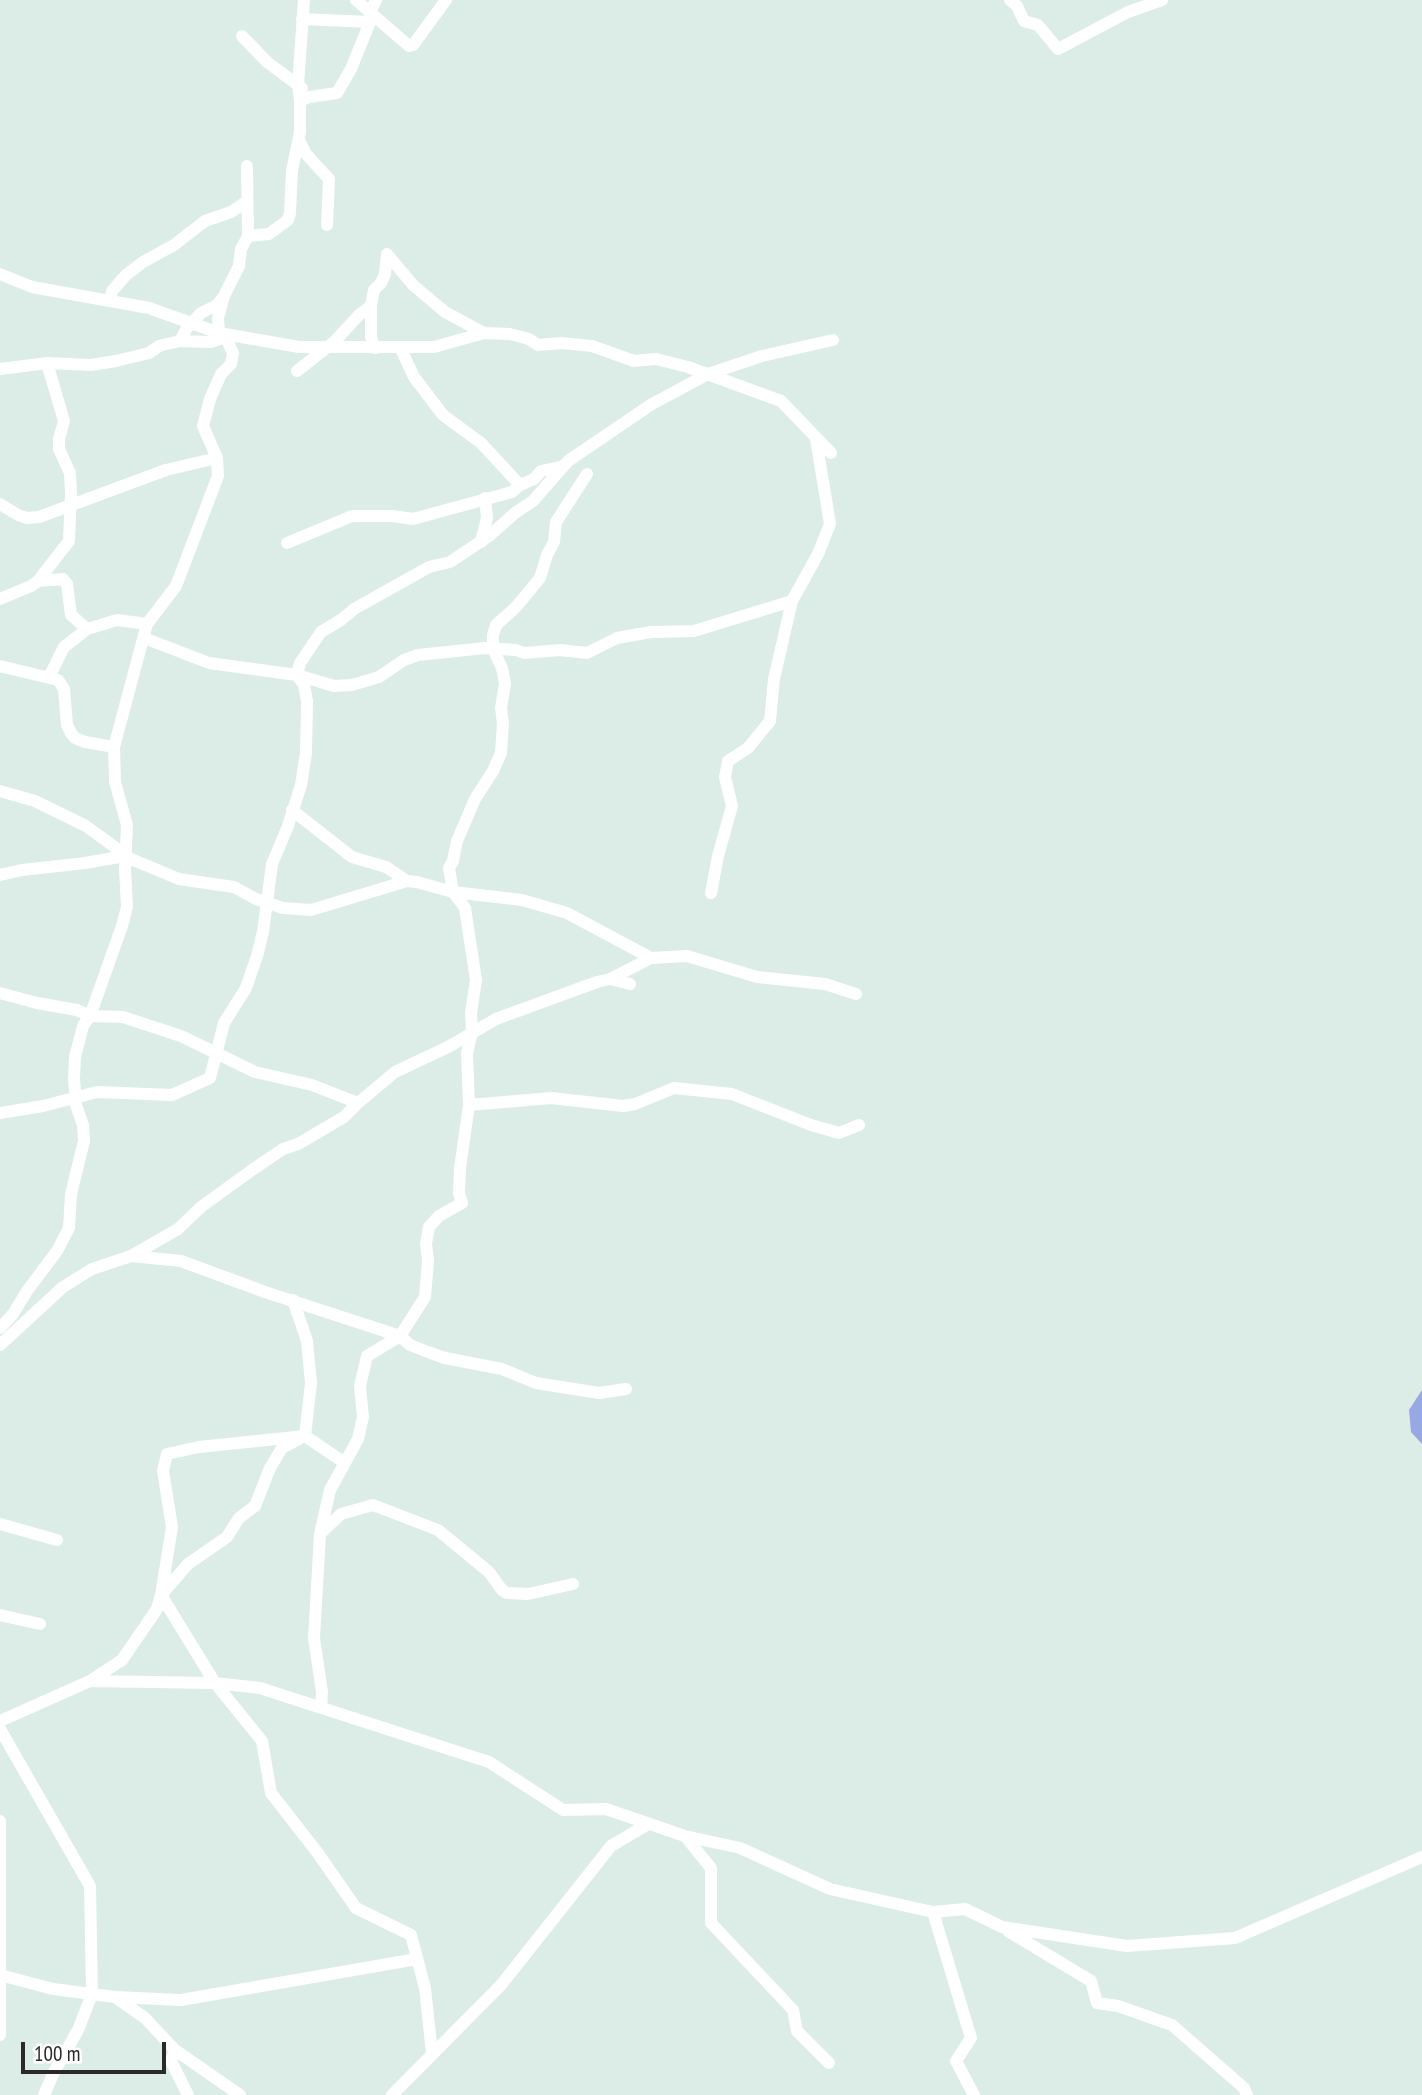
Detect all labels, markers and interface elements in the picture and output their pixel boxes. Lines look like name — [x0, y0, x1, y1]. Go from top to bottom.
scale bar — [24, 2028, 170, 2072]
text: 100 m — [34, 2040, 80, 2067]

